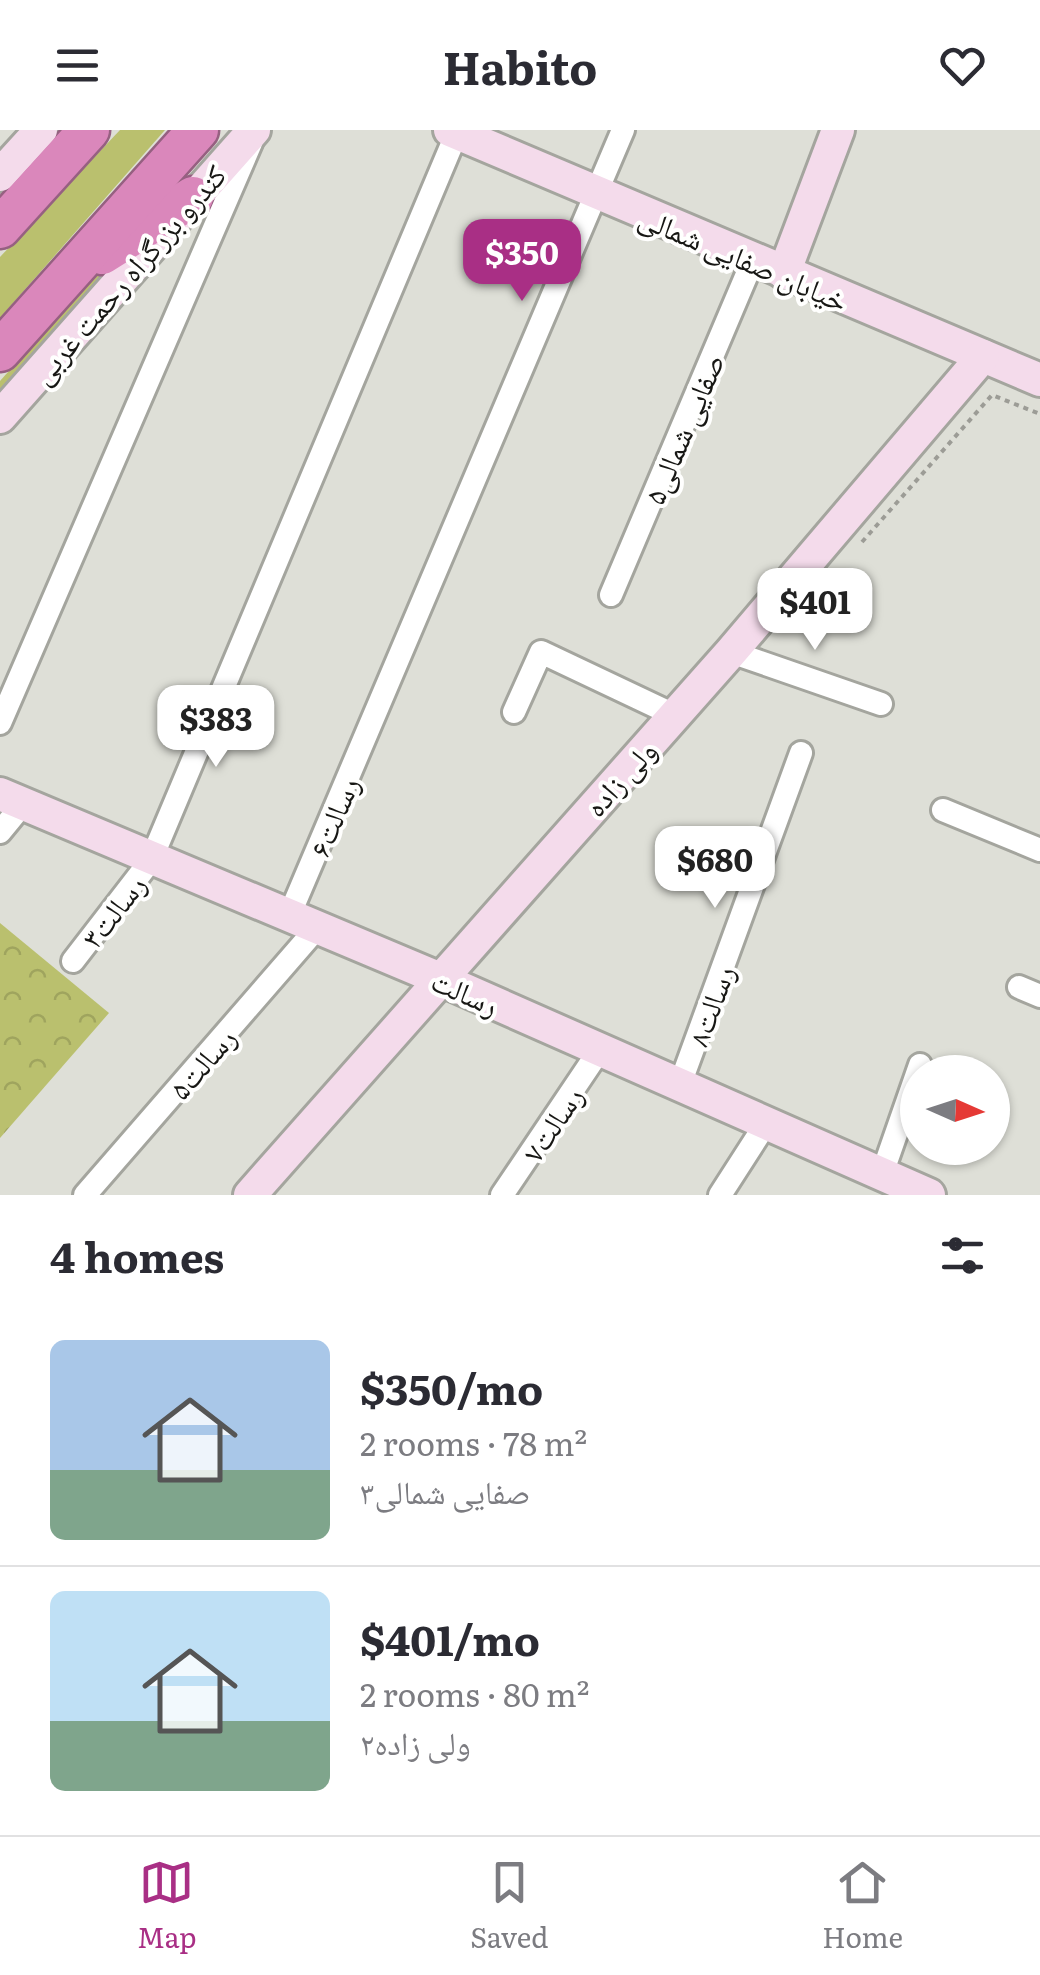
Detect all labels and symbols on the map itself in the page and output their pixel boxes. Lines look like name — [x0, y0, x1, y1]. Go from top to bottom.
street label: کندرو بزرگراه رحمت غربی — [19, 153, 235, 393]
street label: خیابان صفایی شمالی — [633, 193, 855, 321]
pin: $350 — [463, 219, 581, 304]
street label: صفایی شمالی۵ — [631, 346, 733, 510]
pin: $401 — [756, 568, 874, 653]
pin: $383 — [157, 685, 275, 770]
street label: ولی زاده — [572, 729, 666, 825]
street label: رسالت۶ — [295, 769, 369, 863]
pin: $680 — [656, 826, 774, 911]
street label: رسالت۳ — [69, 864, 155, 956]
street label: رسالت — [425, 957, 507, 1025]
street label: رسالت۸ — [674, 958, 744, 1052]
street label: رسالت۵ — [157, 1016, 245, 1108]
north arrow — [900, 1055, 1010, 1165]
street label: رسالت۷ — [509, 1076, 593, 1170]

